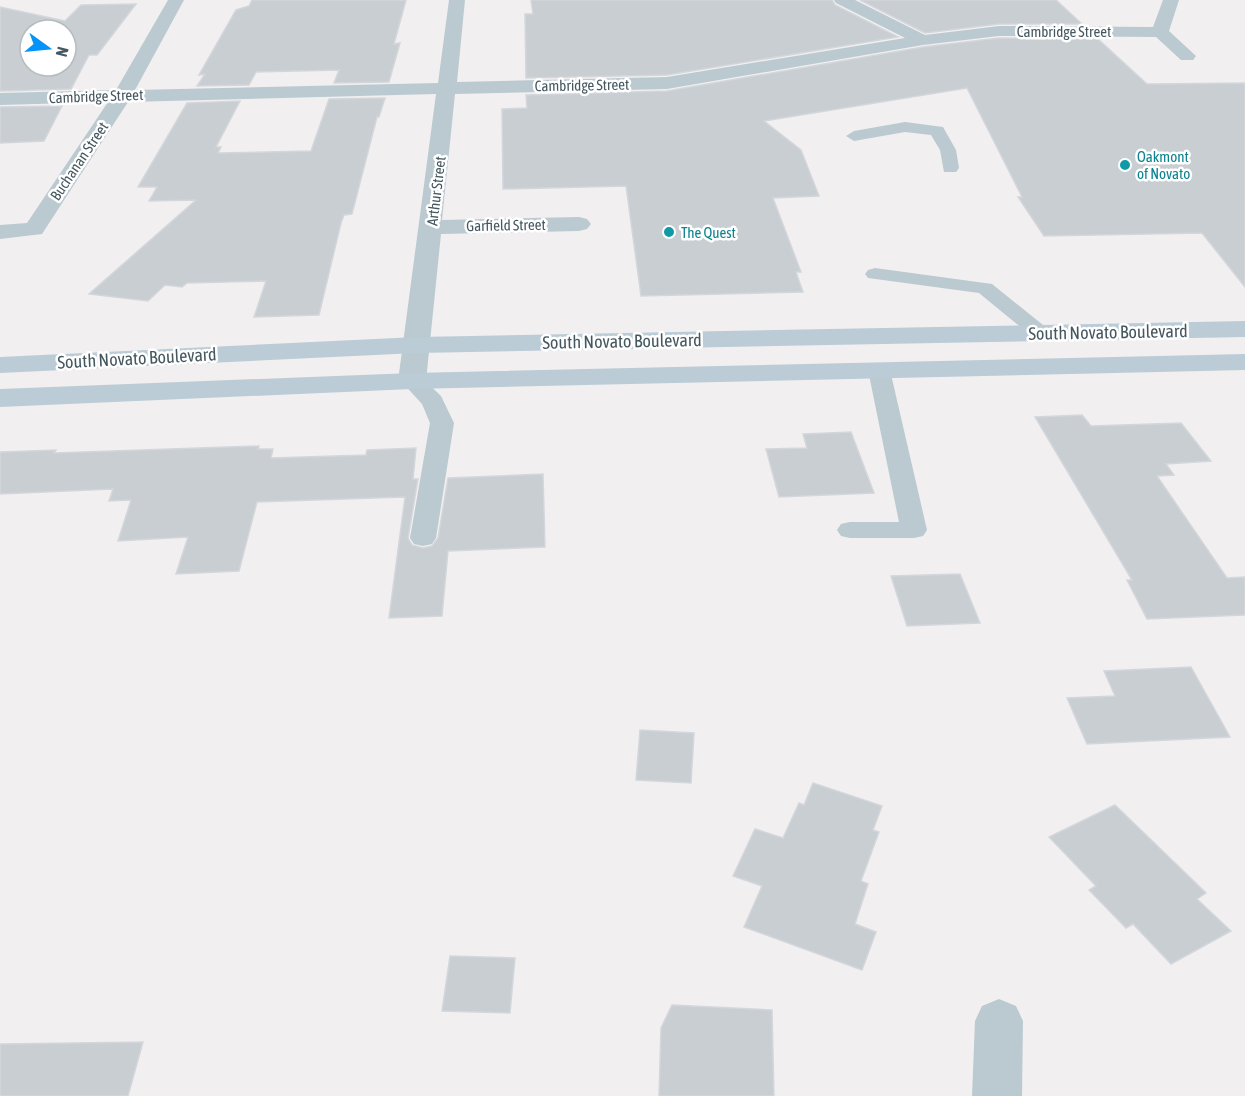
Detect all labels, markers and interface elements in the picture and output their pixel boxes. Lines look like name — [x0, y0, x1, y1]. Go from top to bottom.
north arrow — [18, 18, 78, 78]
street label: Cambridge Street — [1017, 23, 1111, 40]
text: N — [53, 45, 72, 59]
street label: Cambridge Street — [535, 76, 629, 94]
street label: Cambridge Street — [48, 86, 144, 106]
street label: Buchanan Street — [47, 119, 111, 203]
place label: Oakmont of Novato — [1137, 148, 1190, 182]
street label: Arthur Street — [423, 155, 449, 227]
marker: Oakmont of Novato — [1118, 158, 1132, 172]
street label: Garfield Street — [466, 216, 546, 234]
place label: The Quest — [681, 224, 736, 241]
marker: The Quest — [662, 225, 676, 239]
street label: South Novato Boulevard — [1028, 320, 1188, 344]
street label: South Novato Boulevard — [542, 329, 702, 353]
street label: South Novato Boulevard — [57, 343, 217, 373]

